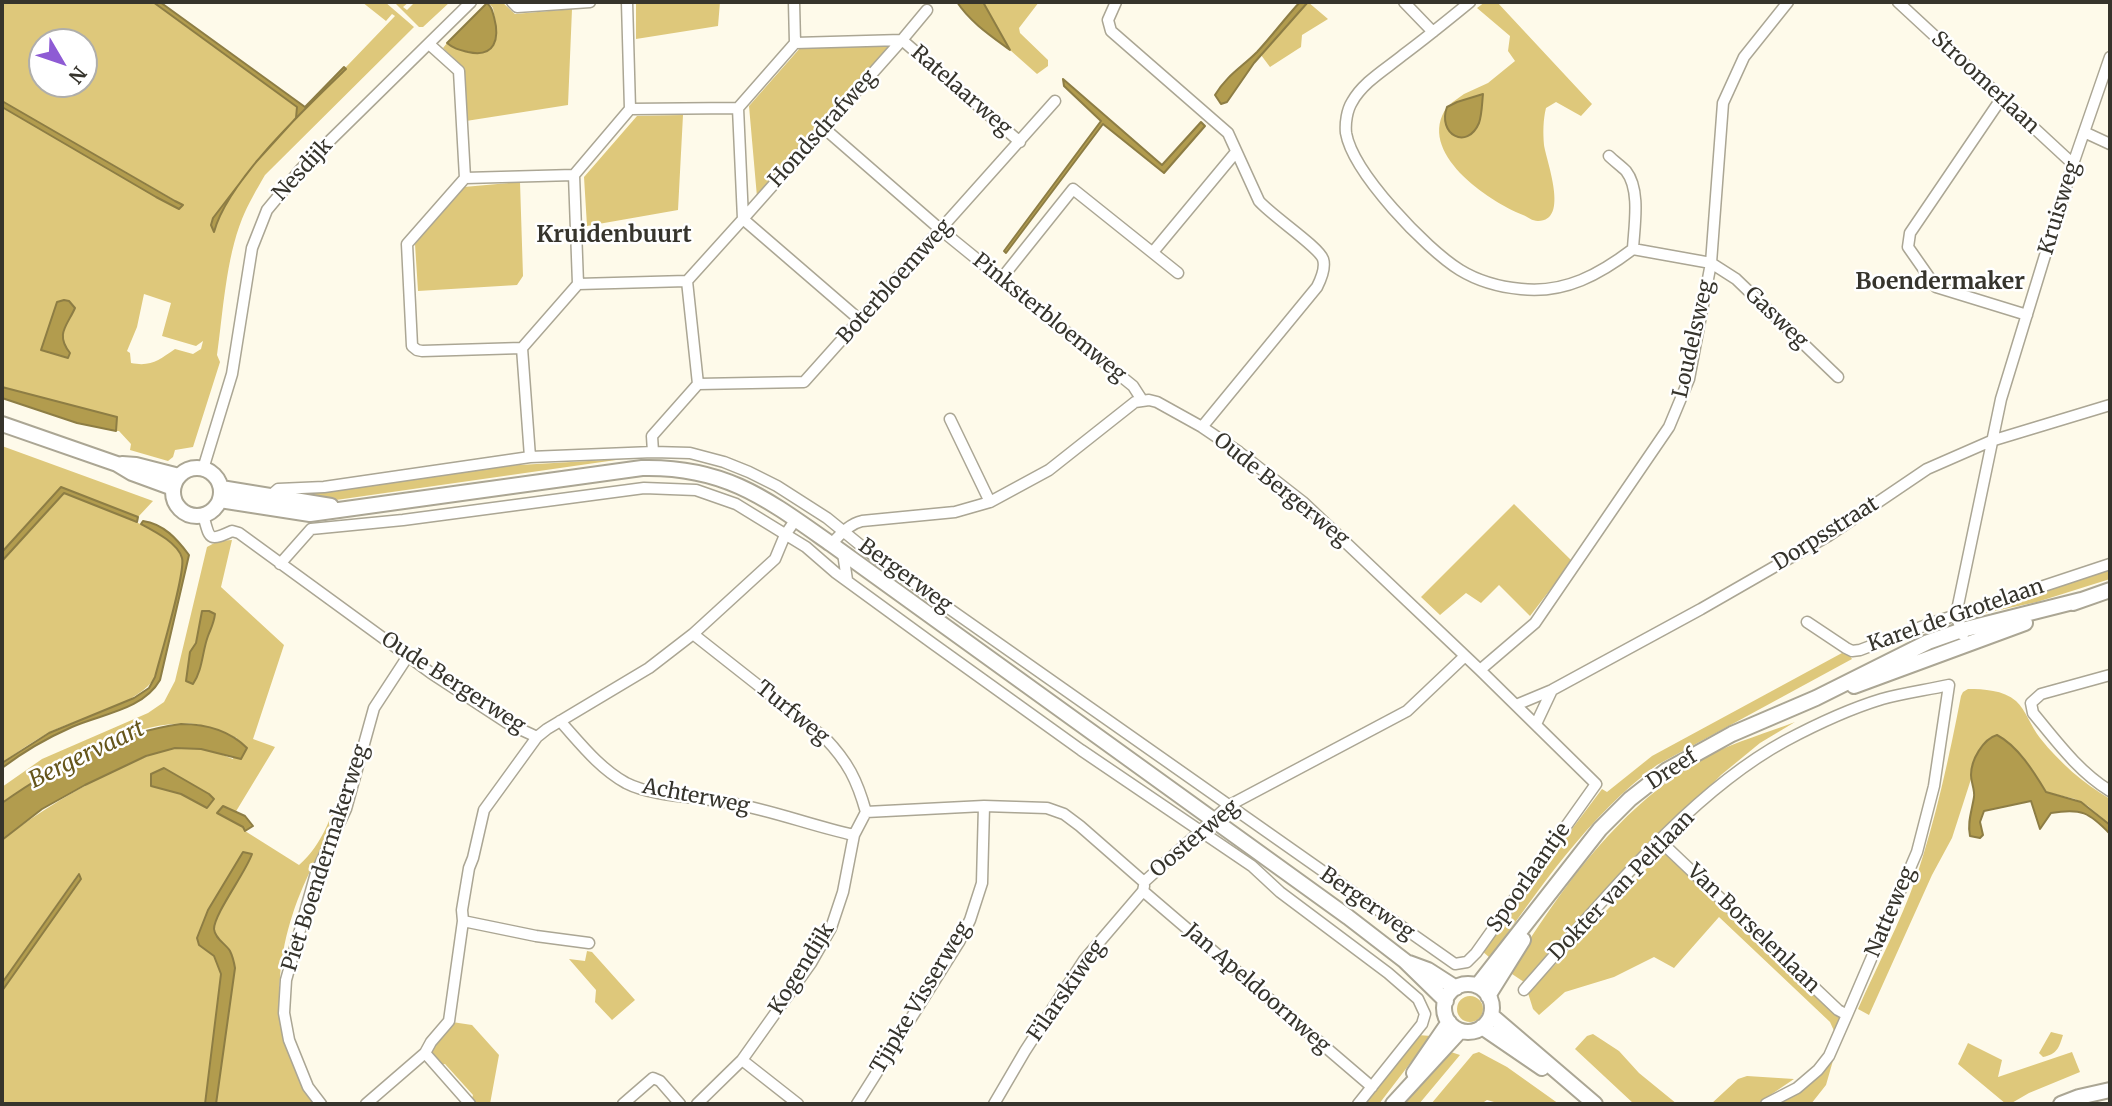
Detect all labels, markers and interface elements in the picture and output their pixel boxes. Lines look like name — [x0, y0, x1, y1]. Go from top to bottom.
street label: Stroomerlaan — [1926, 27, 2044, 139]
north arrow — [28, 28, 98, 98]
street label: Ratelaarweg — [906, 40, 1016, 142]
text: N — [64, 62, 92, 88]
street label: Hondsdrafweg — [764, 65, 882, 193]
street label: Nesdijk — [268, 134, 338, 206]
street label: Kruisweg — [2034, 158, 2086, 258]
street label: Boterbloemweg — [832, 214, 958, 350]
district label: Kruidenbuurt — [536, 221, 692, 249]
street label: Pinksterbloemweg — [967, 248, 1131, 388]
district label: Boendermaker — [1855, 268, 2025, 296]
street label: Loudelsweg — [1668, 278, 1720, 400]
street label: Gasweg — [1739, 282, 1813, 354]
street label: Oude Bergerweg — [1208, 428, 1354, 552]
street label: Dorpsstraat — [1769, 492, 1883, 576]
street label: Bergerweg — [853, 534, 957, 618]
street label: Karel de Grotelaan — [1865, 574, 2047, 658]
street label: Oude Bergerweg — [376, 627, 530, 739]
street label: Turfweg — [750, 676, 834, 750]
water label: Bergervaart — [25, 715, 149, 795]
street label: Piet Boendermakerweg — [277, 741, 375, 975]
street label: Dreef — [1642, 744, 1702, 796]
street label: Achterweg — [640, 774, 752, 820]
street label: Oosterweg — [1145, 795, 1245, 883]
street label: Dokter van Peltlaan — [1544, 806, 1700, 966]
street label: Spoorlaantje — [1482, 818, 1576, 938]
street label: Van Borselenlaan — [1681, 859, 1825, 999]
street label: Bergerweg — [1315, 862, 1419, 946]
street label: Natteweg — [1861, 863, 1921, 961]
street label: Tjipke Visserweg — [866, 918, 976, 1078]
street label: Kogendijk — [764, 919, 840, 1019]
street label: Jan Apeldoornweg — [1179, 919, 1335, 1059]
street label: Filarskiweg — [1023, 936, 1111, 1046]

